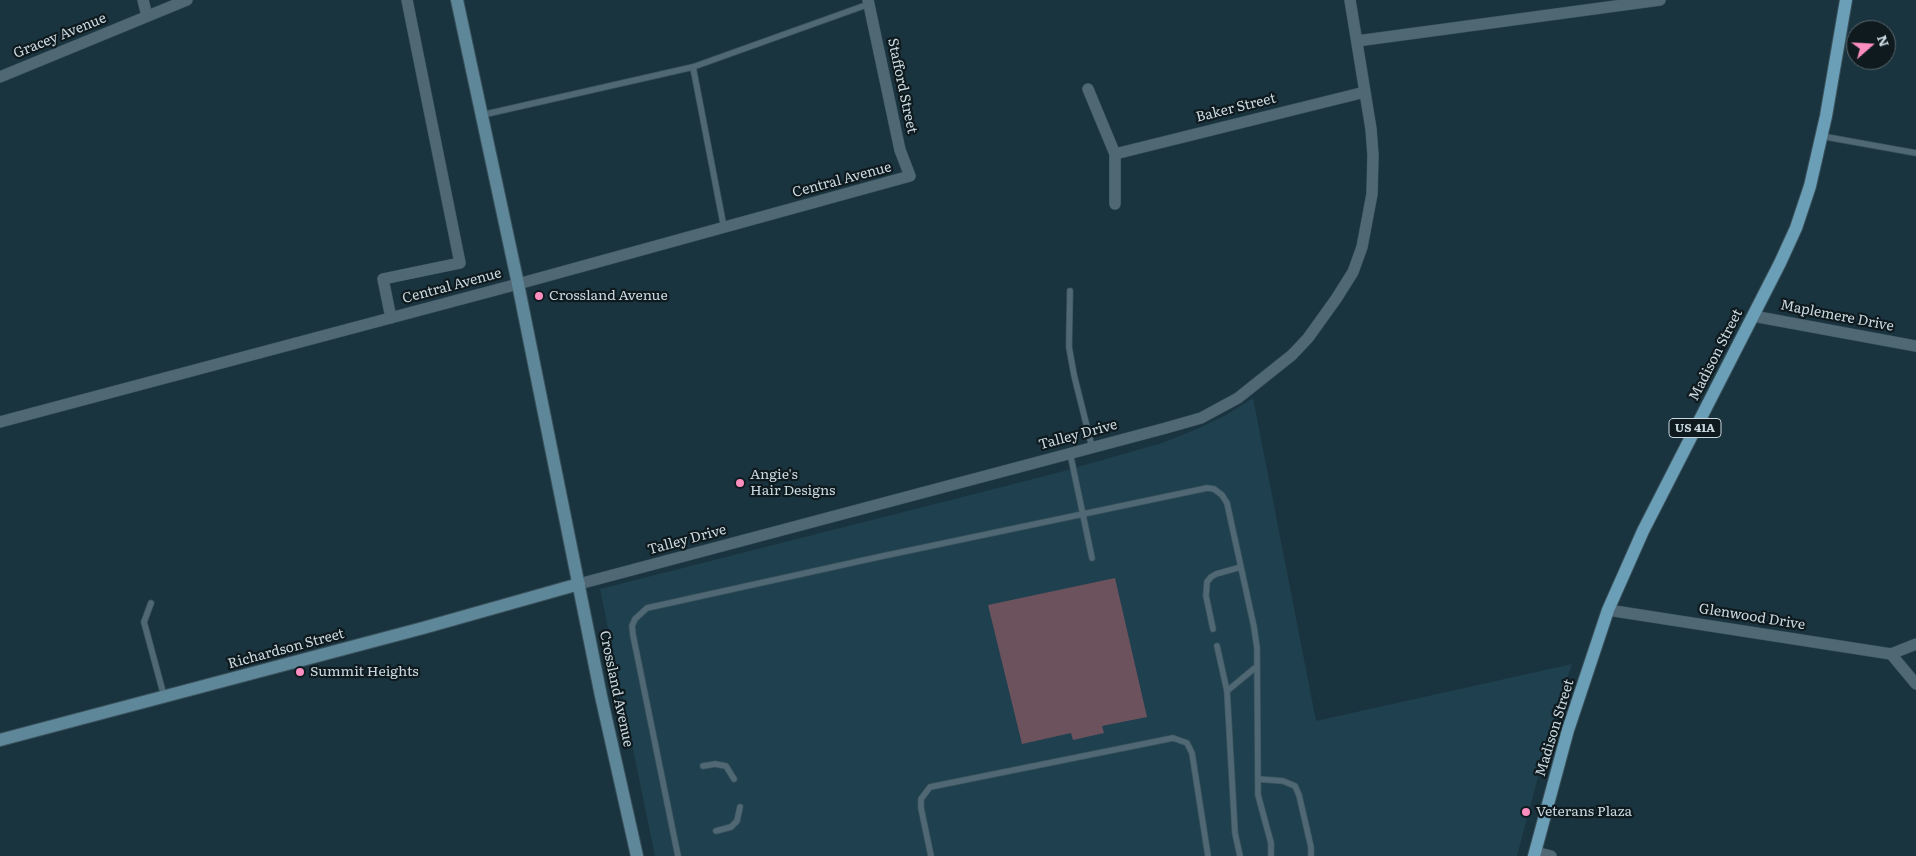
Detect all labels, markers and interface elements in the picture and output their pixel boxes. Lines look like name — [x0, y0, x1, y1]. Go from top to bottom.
street label: Gracey Avenue — [11, 10, 109, 62]
north arrow — [1846, 20, 1896, 70]
text: N — [1873, 32, 1896, 49]
street label: Stafford Street — [884, 37, 920, 135]
street label: Baker Street — [1194, 90, 1278, 126]
street label: Central Avenue — [791, 159, 893, 201]
street label: Central Avenue — [401, 265, 503, 307]
place label: Crossland Avenue — [549, 288, 668, 304]
marker: Crossland Avenue — [533, 290, 545, 302]
street label: Maplemere Drive — [1779, 297, 1895, 335]
street label: Madison Street — [1686, 306, 1746, 404]
street label: Talley Drive — [1037, 416, 1119, 454]
road number: US 41A — [1669, 418, 1721, 438]
place label: Angie's Hair Designs — [750, 467, 835, 500]
marker: Angie's Hair Designs — [734, 477, 746, 489]
street label: Talley Drive — [646, 521, 728, 559]
street label: Glenwood Drive — [1698, 600, 1806, 634]
street label: Richardson Street — [226, 625, 346, 673]
street label: Crossland Avenue — [595, 629, 637, 749]
place label: Summit Heights — [310, 664, 419, 680]
marker: Summit Heights — [294, 666, 306, 678]
street label: Madison Street — [1532, 677, 1578, 779]
place label: Veterans Plaza — [1536, 804, 1632, 820]
marker: Veterans Plaza — [1520, 806, 1532, 818]

